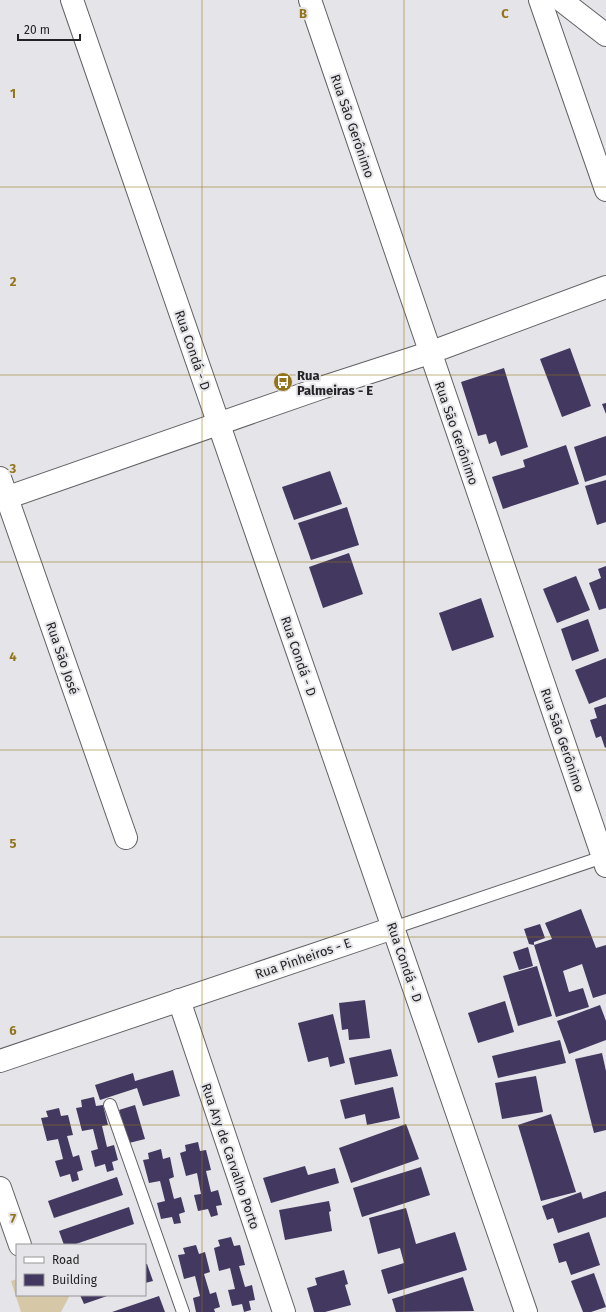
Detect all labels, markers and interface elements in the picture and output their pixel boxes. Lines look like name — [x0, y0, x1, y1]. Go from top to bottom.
text: B — [299, 6, 307, 21]
text: C — [501, 6, 509, 21]
scale bar — [18, 16, 80, 42]
text: 20 m — [24, 23, 50, 37]
street label: Rua São Gerônimo — [328, 72, 377, 180]
text: 1 — [10, 86, 16, 101]
text: 2 — [10, 274, 17, 289]
street label: Rua Condá - D — [172, 308, 213, 392]
place label: Rua Palmeiras - E — [297, 368, 373, 398]
bus stop icon: Rua Palmeiras - E — [272, 371, 294, 393]
street label: Rua São Gerônimo — [432, 379, 481, 487]
text: 3 — [9, 461, 17, 476]
street label: Rua Condá - D — [278, 614, 319, 698]
street label: Rua São José — [43, 620, 82, 696]
text: 4 — [9, 649, 17, 664]
street label: Rua São Gerônimo — [538, 686, 587, 794]
text: 5 — [10, 836, 17, 851]
street label: Rua Condá - D — [384, 920, 425, 1004]
street label: Rua Pinheiros - E — [253, 935, 353, 982]
text: 6 — [9, 1023, 17, 1038]
street label: Rua Ary de Carvalho Porto — [198, 1081, 263, 1231]
text: 7 — [10, 1211, 16, 1226]
legend — [16, 1244, 146, 1296]
text: Road — [52, 1253, 80, 1267]
text: Building — [52, 1273, 98, 1287]

